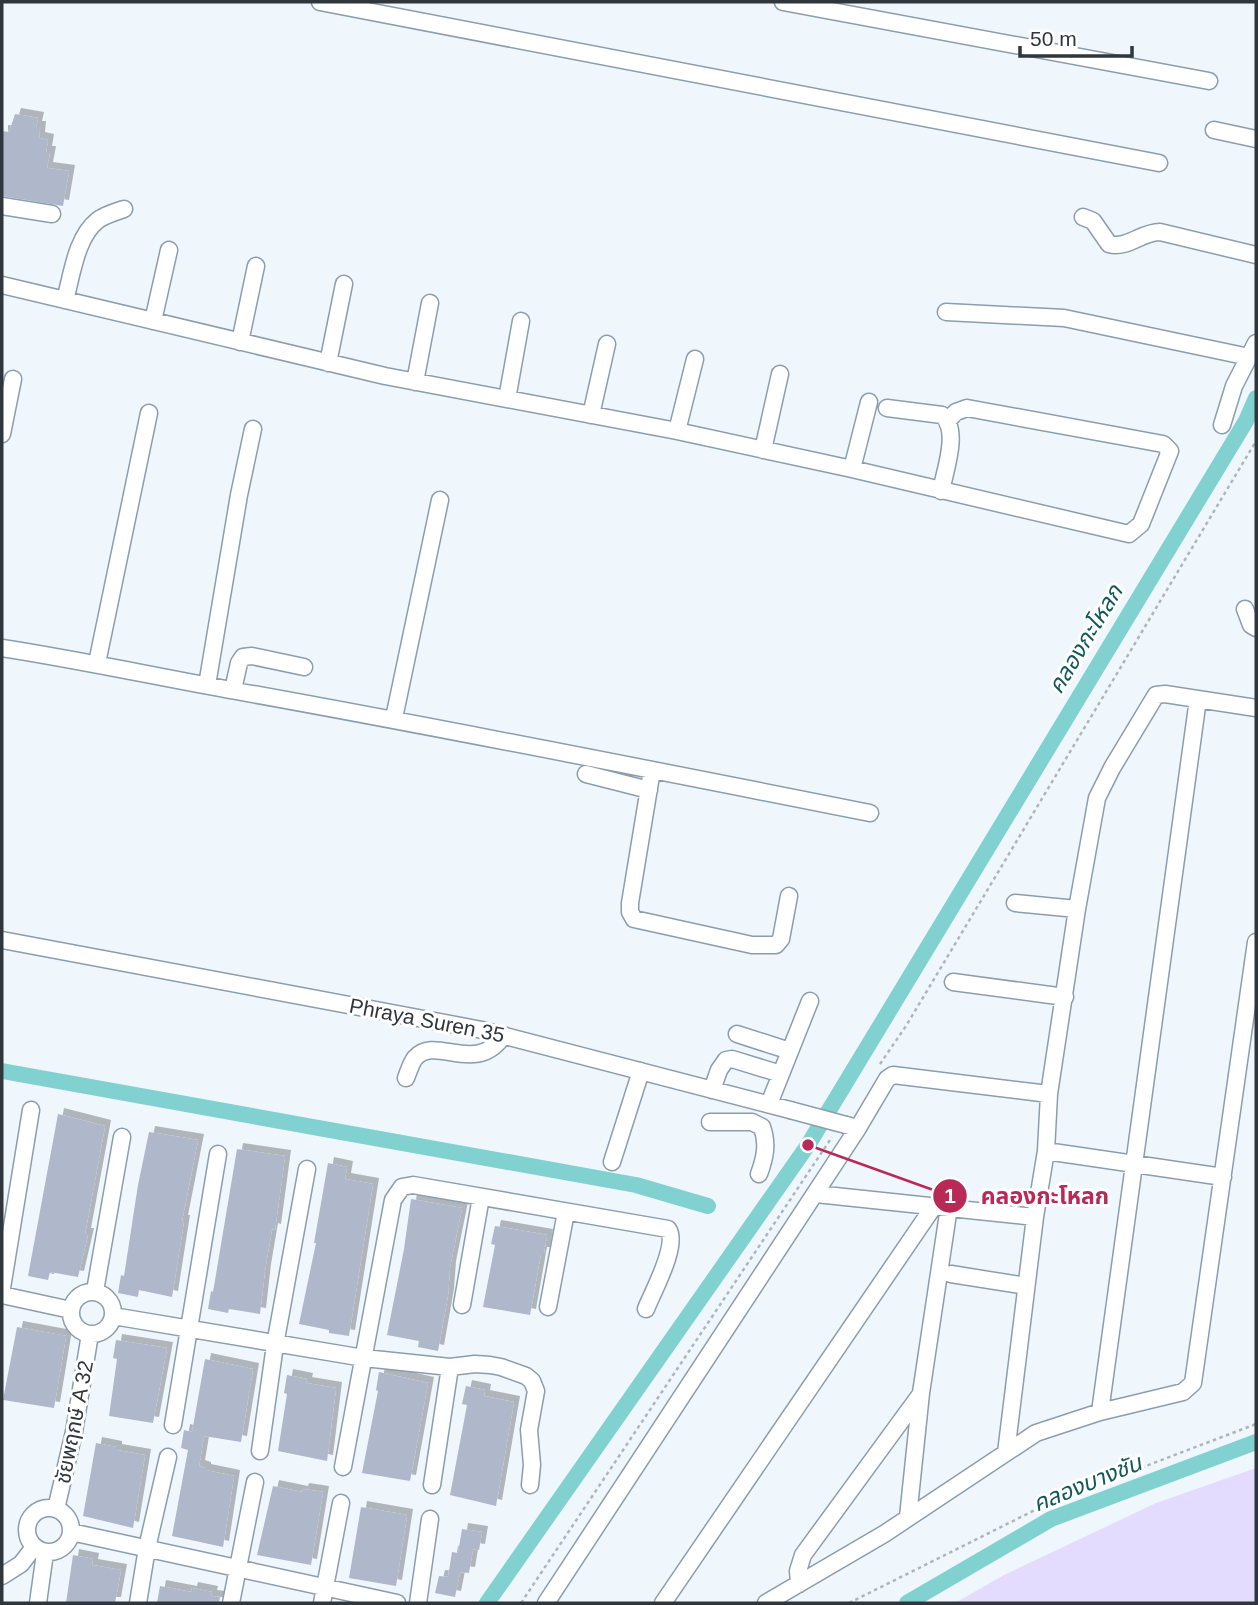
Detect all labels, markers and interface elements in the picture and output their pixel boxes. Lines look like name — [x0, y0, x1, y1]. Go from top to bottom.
scale bar — [1020, 14, 1132, 58]
text: 50 m — [1030, 27, 1077, 50]
water label: คลองกะโหลก — [1042, 579, 1128, 698]
street label: Phraya Suren 35 — [347, 994, 507, 1046]
callout: คลองกะโหลก — [932, 1174, 1124, 1218]
text: คลองกะโหลก — [981, 1183, 1109, 1209]
text: 1 — [944, 1184, 956, 1207]
street label: ชัยพฤกษ์ A 32 — [51, 1358, 97, 1486]
water label: คลองบางชัน — [1029, 1449, 1147, 1517]

